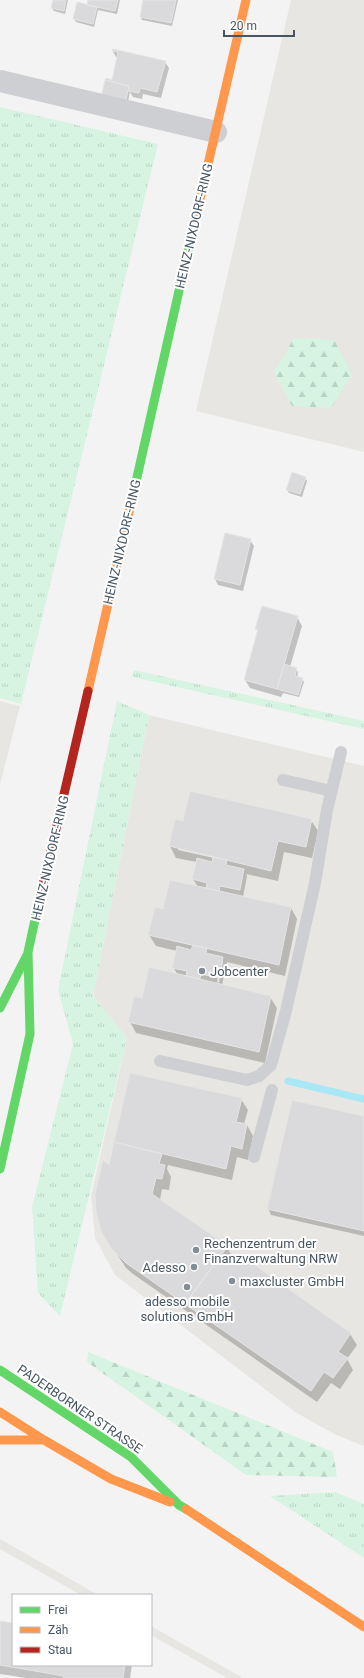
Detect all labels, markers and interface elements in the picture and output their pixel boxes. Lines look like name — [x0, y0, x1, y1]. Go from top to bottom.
scale bar — [224, 12, 294, 38]
text: 20 m — [230, 19, 257, 33]
street label: HEINZ-NIXDORF-RING — [172, 162, 216, 290]
street label: HEINZ-NIXDORF-RING — [100, 478, 144, 606]
street label: HEINZ-NIXDORF-RING — [28, 794, 72, 922]
place label: Jobcenter — [210, 964, 269, 979]
marker: Jobcenter — [197, 966, 207, 976]
place label: Rechenzentrum der Finanzverwaltung NRW — [204, 1236, 338, 1266]
marker: Rechenzentrum der Finanzverwaltung NRW — [191, 1245, 201, 1255]
place label: Adesso — [142, 1260, 186, 1275]
marker: Adesso — [189, 1262, 199, 1272]
place label: maxcluster GmbH — [240, 1274, 344, 1289]
marker: maxcluster GmbH — [227, 1276, 237, 1286]
marker: adesso mobile solutions GmbH — [182, 1282, 192, 1292]
place label: adesso mobile solutions GmbH — [140, 1294, 234, 1324]
street label: PADERBORNER STRASSE — [15, 1362, 145, 1456]
legend — [12, 1594, 152, 1666]
text: Frei — [48, 1603, 68, 1617]
text: Zäh — [48, 1623, 68, 1637]
text: Stau — [48, 1643, 72, 1657]

